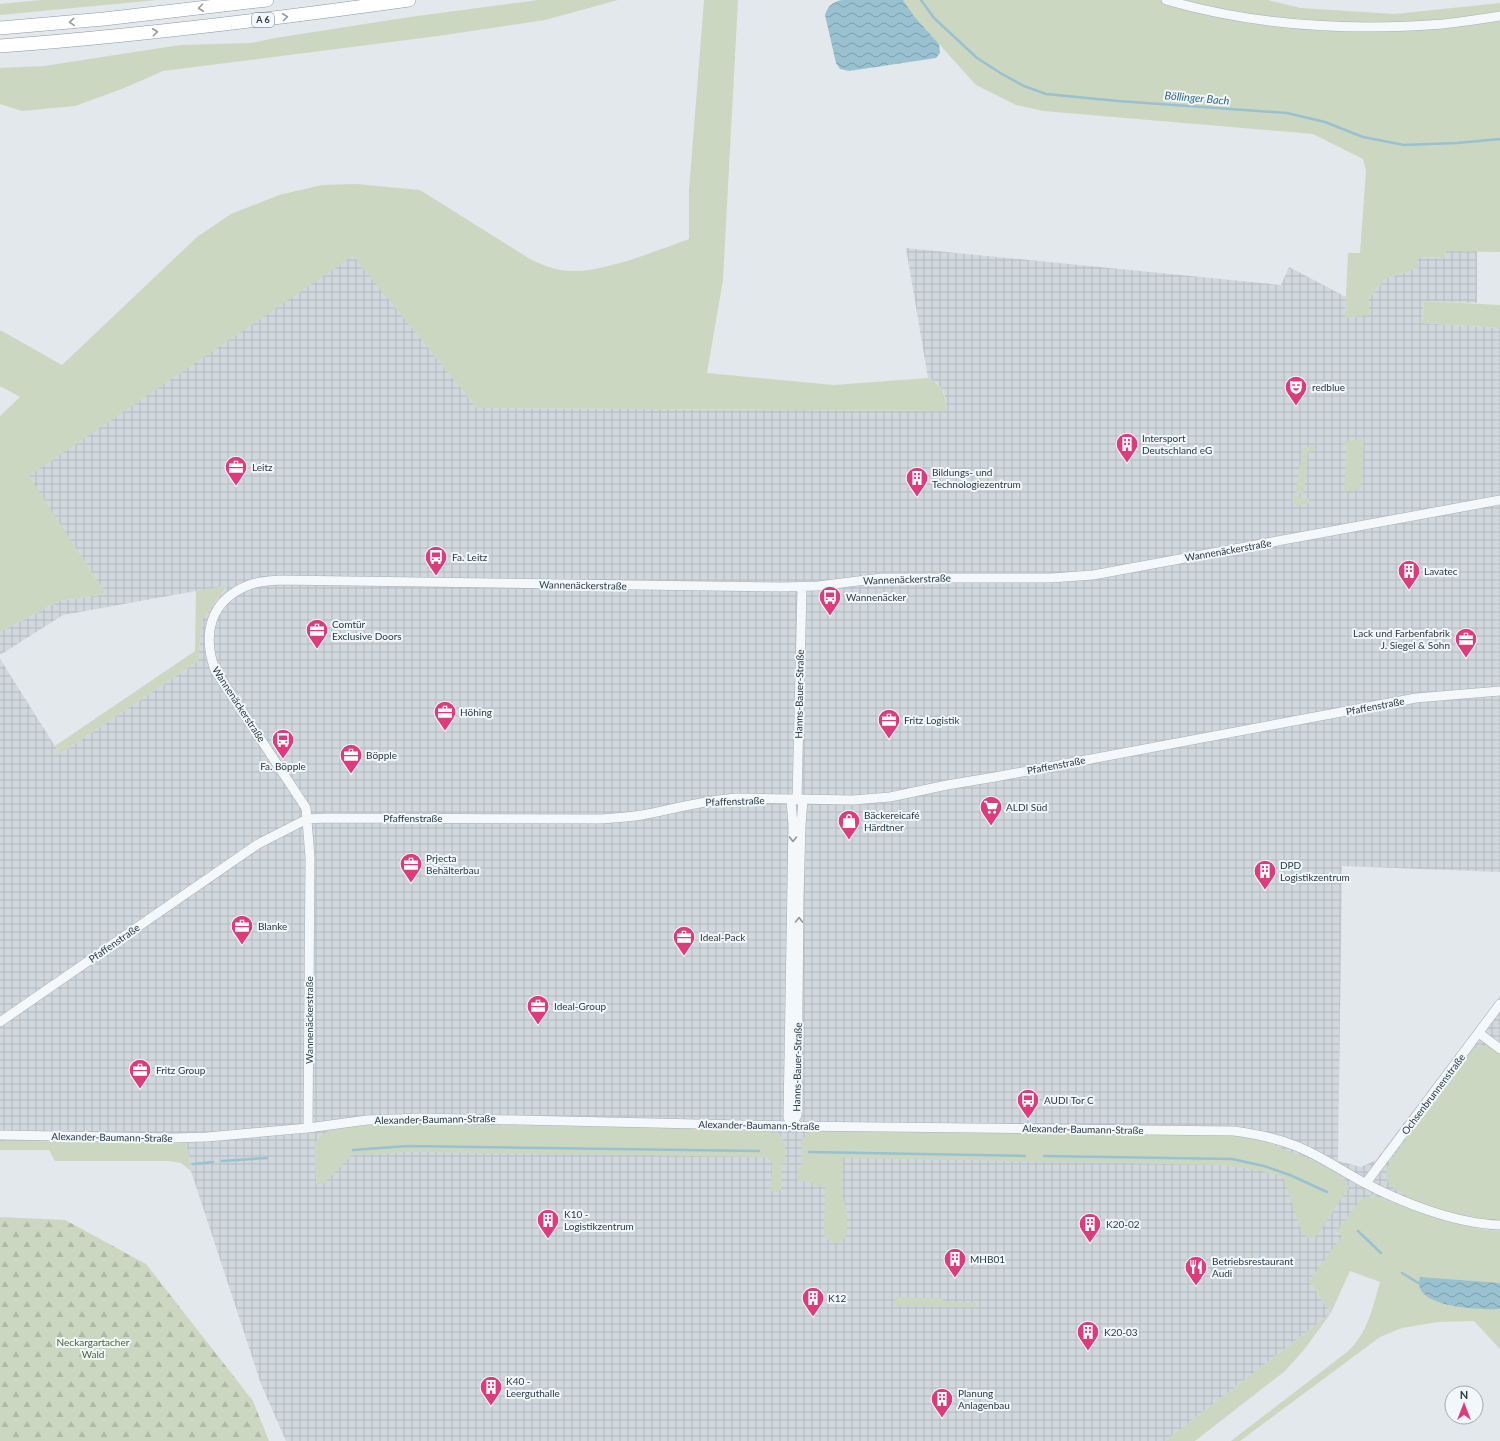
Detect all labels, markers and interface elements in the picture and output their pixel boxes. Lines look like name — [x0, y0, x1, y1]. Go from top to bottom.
one-way arrow — [198, 3, 204, 12]
road number: A 6 — [252, 13, 274, 27]
one-way arrow — [282, 13, 288, 22]
one-way arrow — [69, 17, 75, 26]
one-way arrow — [152, 28, 158, 37]
water label: Böllinger Bach — [1164, 88, 1230, 107]
theatre icon: redblue — [1283, 374, 1309, 407]
place label: redblue — [1312, 381, 1345, 393]
building icon: Intersport Deutschland eG — [1114, 431, 1140, 464]
place label: Intersport Deutschland eG — [1142, 432, 1212, 456]
office icon: Leitz — [223, 454, 249, 487]
place label: Leitz — [252, 461, 273, 473]
building icon: Bildungs- und Technologiezentrum — [904, 465, 930, 498]
place label: Bildungs- und Technologiezentrum — [932, 466, 1021, 490]
street label: Wannenäckerstraße — [1184, 536, 1272, 564]
bus stop icon: Fa. Leitz — [423, 544, 449, 577]
place label: Fa. Leitz — [452, 551, 488, 563]
building icon: Lavatec — [1396, 558, 1422, 591]
place label: Lavatec — [1424, 565, 1458, 577]
street label: Wannenäckerstraße — [863, 571, 951, 587]
street label: Wannenäckerstraße — [539, 578, 627, 592]
bus stop icon: Wannenäcker — [817, 584, 843, 617]
place label: Wannenäcker — [846, 591, 907, 603]
office icon: Comtür Exclusive Doors — [304, 617, 330, 650]
place label: Comtür Exclusive Doors — [332, 618, 402, 642]
office icon: Lack und Farbenfabrik J. Siegel & Sohn — [1453, 626, 1479, 659]
place label: Lack und Farbenfabrik J. Siegel & Sohn — [1353, 627, 1451, 651]
street label: Hanns-Bauer-Straße — [792, 649, 806, 739]
street label: Wannenäckerstraße — [210, 664, 268, 744]
street label: Pfaffenstraße — [1345, 694, 1405, 718]
office icon: Höhing — [432, 699, 458, 732]
place label: Höhing — [460, 706, 492, 718]
office icon: Fritz Logistik — [876, 707, 902, 740]
place label: Fritz Logistik — [904, 714, 960, 726]
bus stop icon: Fa. Böpple — [270, 727, 296, 760]
office icon: Böpple — [338, 742, 364, 775]
place label: Böpple — [366, 749, 397, 761]
street label: Pfaffenstraße — [1026, 753, 1086, 777]
place label: Fa. Böpple — [260, 760, 306, 772]
street label: Pfaffenstraße — [705, 794, 765, 808]
supermarket icon: ALDI Süd — [978, 794, 1004, 827]
place label: ALDI Süd — [1006, 801, 1047, 813]
shop icon: Bäckereicafé Härdtner — [836, 808, 862, 841]
place label: Bäckereicafé Härdtner — [864, 809, 920, 833]
street label: Pfaffenstraße — [383, 812, 443, 824]
one-way arrow — [788, 836, 797, 842]
office icon: Prjecta Behälterbau — [398, 851, 424, 884]
place label: Prjecta Behälterbau — [426, 852, 479, 876]
building icon: DPD Logistikzentrum — [1252, 858, 1278, 891]
place label: DPD Logistikzentrum — [1280, 859, 1350, 883]
office icon: Blanke — [229, 913, 255, 946]
one-way arrow — [795, 917, 803, 923]
place label: Blanke — [258, 920, 287, 932]
street label: Pfaffenstraße — [86, 921, 142, 965]
office icon: Ideal-Pack — [671, 924, 697, 957]
place label: Ideal-Pack — [700, 931, 746, 943]
street label: Wannenäckerstraße — [303, 976, 315, 1064]
office icon: Ideal-Group — [525, 993, 551, 1026]
place label: Ideal-Group — [554, 1000, 606, 1012]
street label: Hanns-Bauer-Straße — [790, 1022, 804, 1112]
street label: Ochsenbrunnenstraße — [1399, 1051, 1467, 1137]
office icon: Fritz Group — [127, 1057, 153, 1090]
place label: Fritz Group — [156, 1064, 206, 1076]
bus stop icon: AUDI Tor C — [1015, 1087, 1041, 1120]
place label: AUDI Tor C — [1044, 1094, 1094, 1106]
street label: Alexander-Baumann-Straße — [374, 1112, 496, 1126]
street label: Alexander-Baumann-Straße — [698, 1118, 820, 1132]
street label: Alexander-Baumann-Straße — [1022, 1122, 1144, 1136]
street label: Alexander-Baumann-Straße — [51, 1130, 173, 1144]
building icon: K10 - Logistikzentrum — [535, 1207, 561, 1240]
place label: K10 - Logistikzentrum — [564, 1208, 634, 1232]
building icon: K20-02 — [1077, 1211, 1103, 1244]
place label: K20-02 — [1106, 1218, 1140, 1230]
building icon: MHB01 — [942, 1246, 968, 1279]
place label: MHB01 — [970, 1253, 1005, 1265]
restaurant icon: Betriebsrestaurant Audi — [1183, 1254, 1209, 1287]
place label: Betriebsrestaurant Audi — [1212, 1255, 1294, 1279]
building icon: K12 — [800, 1285, 826, 1318]
place label: K12 — [828, 1292, 846, 1304]
building icon: K20-03 — [1075, 1319, 1101, 1352]
place label: K20-03 — [1104, 1326, 1138, 1338]
park label: Neckargartacher Wald — [57, 1336, 130, 1360]
building icon: K40 - Leerguthalle — [478, 1374, 504, 1407]
place label: K40 - Leerguthalle — [506, 1375, 560, 1399]
north arrow — [1444, 1385, 1484, 1425]
building icon: Planung Anlagenbau — [929, 1386, 955, 1419]
place label: Planung Anlagenbau — [958, 1387, 1010, 1411]
text: N — [1460, 1388, 1468, 1401]

